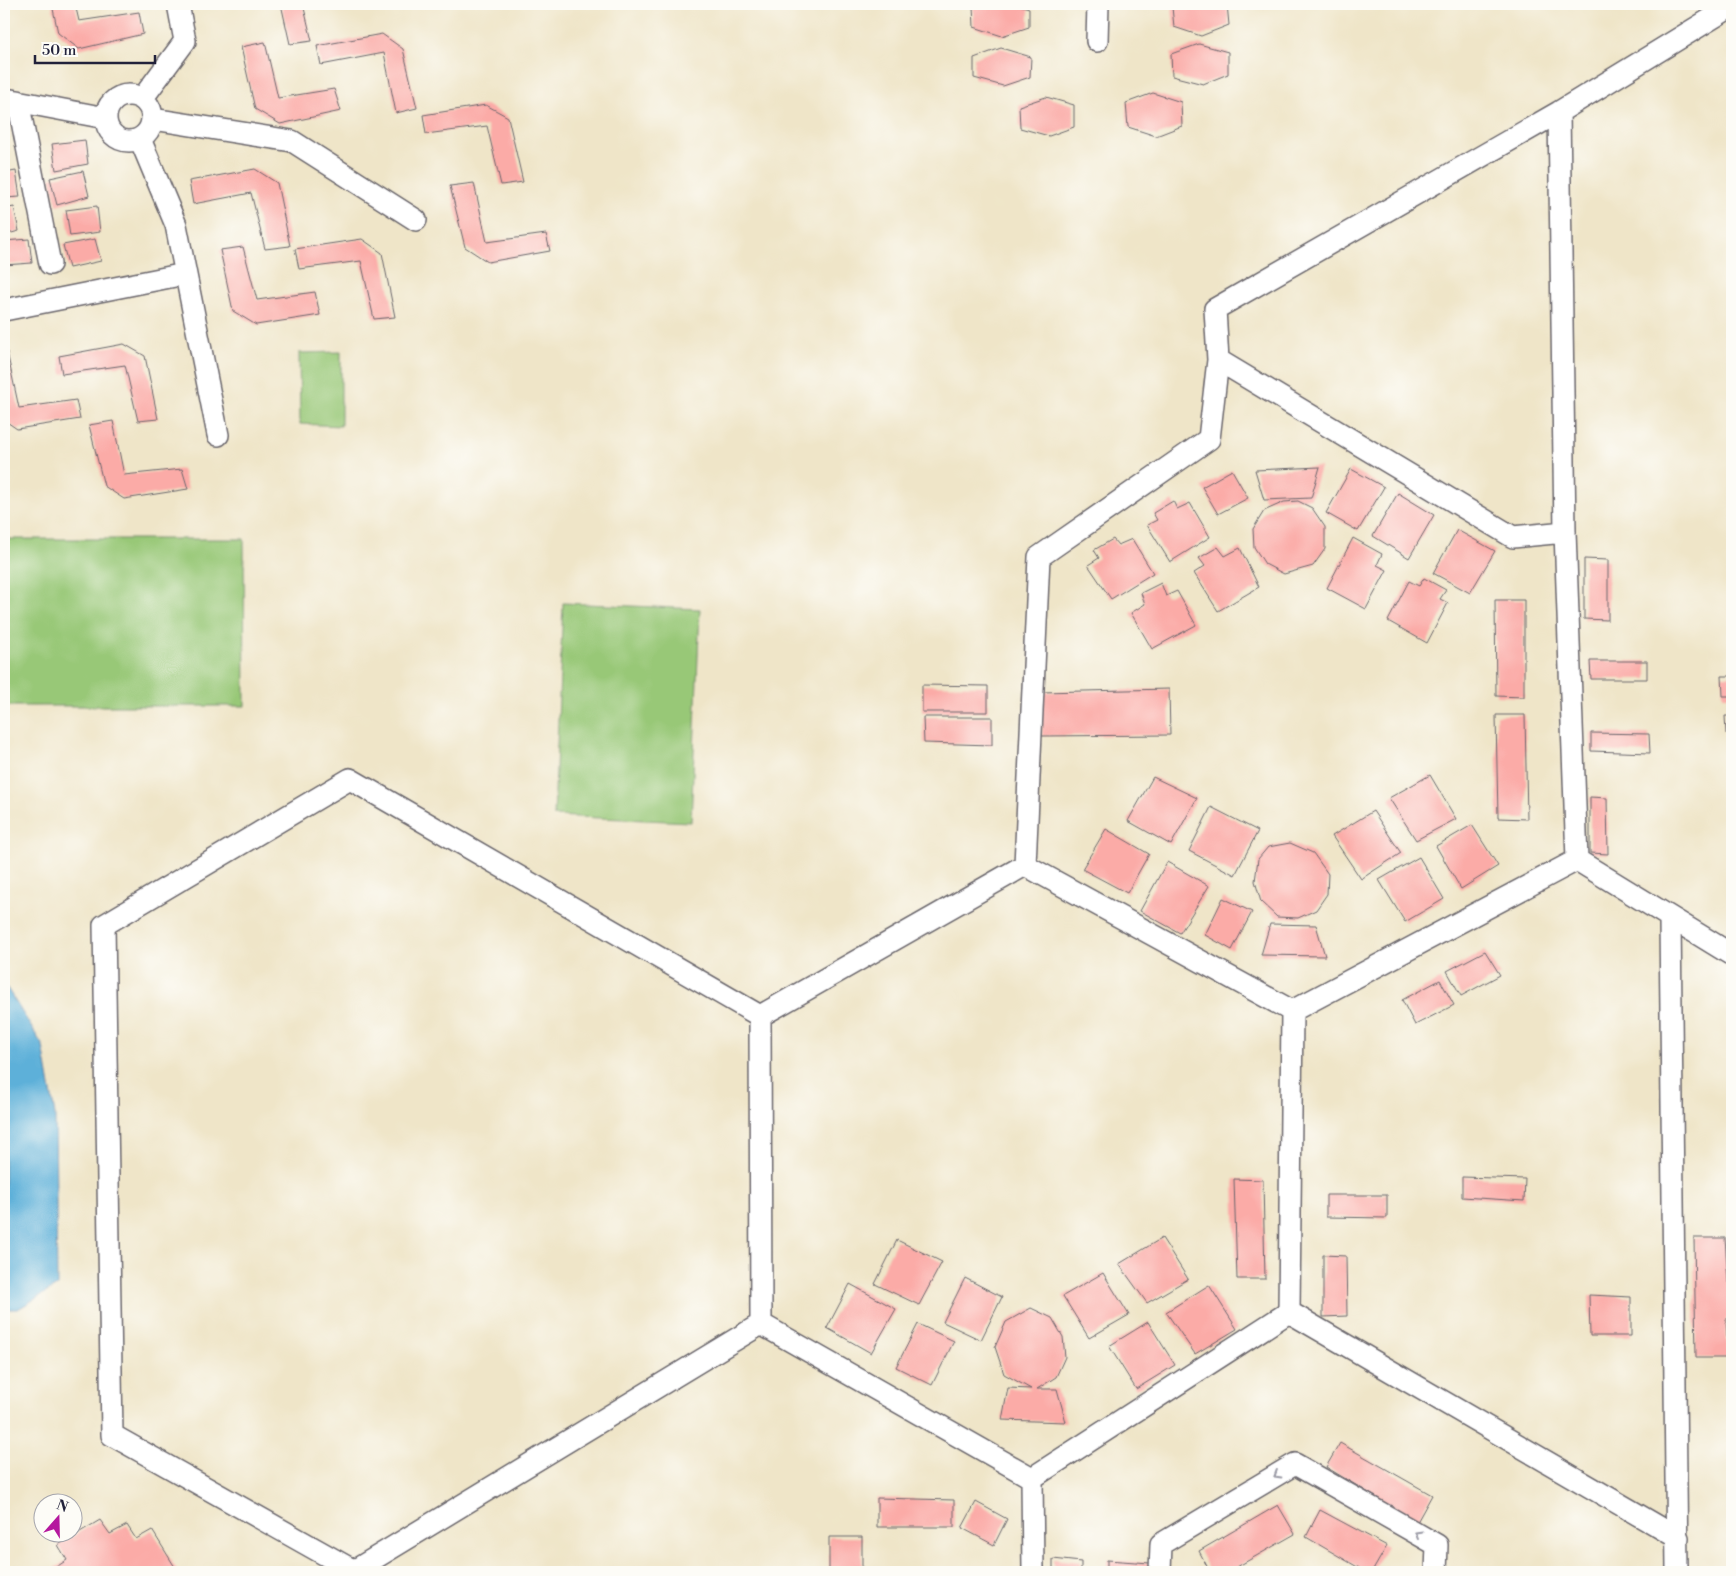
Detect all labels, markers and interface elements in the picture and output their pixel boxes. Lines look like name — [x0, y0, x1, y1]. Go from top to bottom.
scale bar — [35, 32, 155, 64]
text: 50 m — [42, 41, 76, 60]
one-way arrow — [1273, 1469, 1282, 1479]
north arrow — [32, 1494, 82, 1544]
text: N — [54, 1496, 70, 1517]
one-way arrow — [1414, 1531, 1423, 1541]

